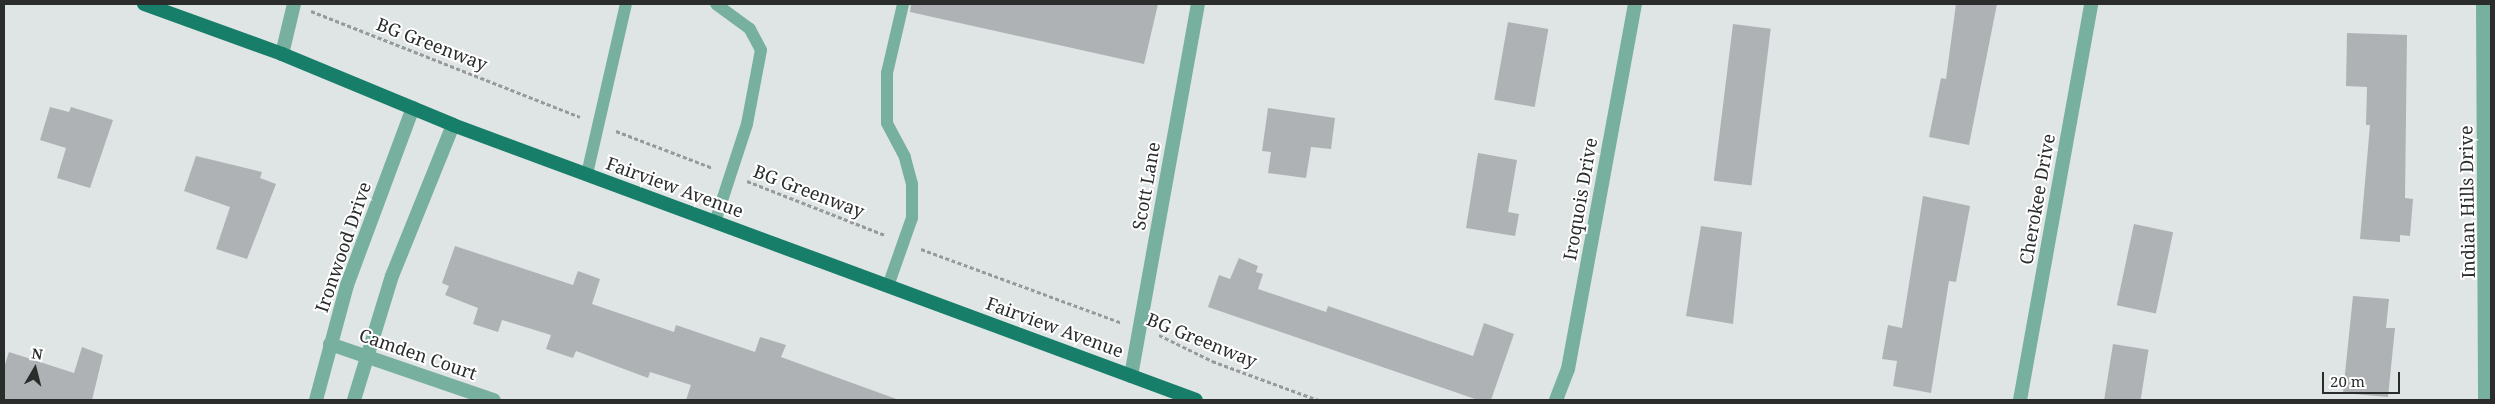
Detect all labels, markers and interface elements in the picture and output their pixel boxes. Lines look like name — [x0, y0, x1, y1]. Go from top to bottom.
street label: BG Greenway — [374, 13, 490, 75]
street label: Indian Hills Drive — [2455, 125, 2479, 279]
street label: Cherokee Drive — [2015, 132, 2059, 266]
street label: Iroquois Drive — [1559, 136, 1601, 262]
street label: Scott Lane — [1128, 140, 1164, 232]
street label: Fairview Avenue — [603, 152, 747, 222]
street label: BG Greenway — [751, 160, 867, 222]
street label: Ironwood Drive — [311, 179, 375, 315]
street label: Fairview Avenue — [983, 292, 1127, 362]
street label: BG Greenway — [1144, 308, 1260, 372]
street label: Camden Court — [356, 324, 480, 384]
text: N — [30, 343, 44, 364]
north arrow — [10, 344, 60, 394]
scale bar — [2325, 362, 2402, 394]
text: 20 m — [2330, 371, 2365, 391]

